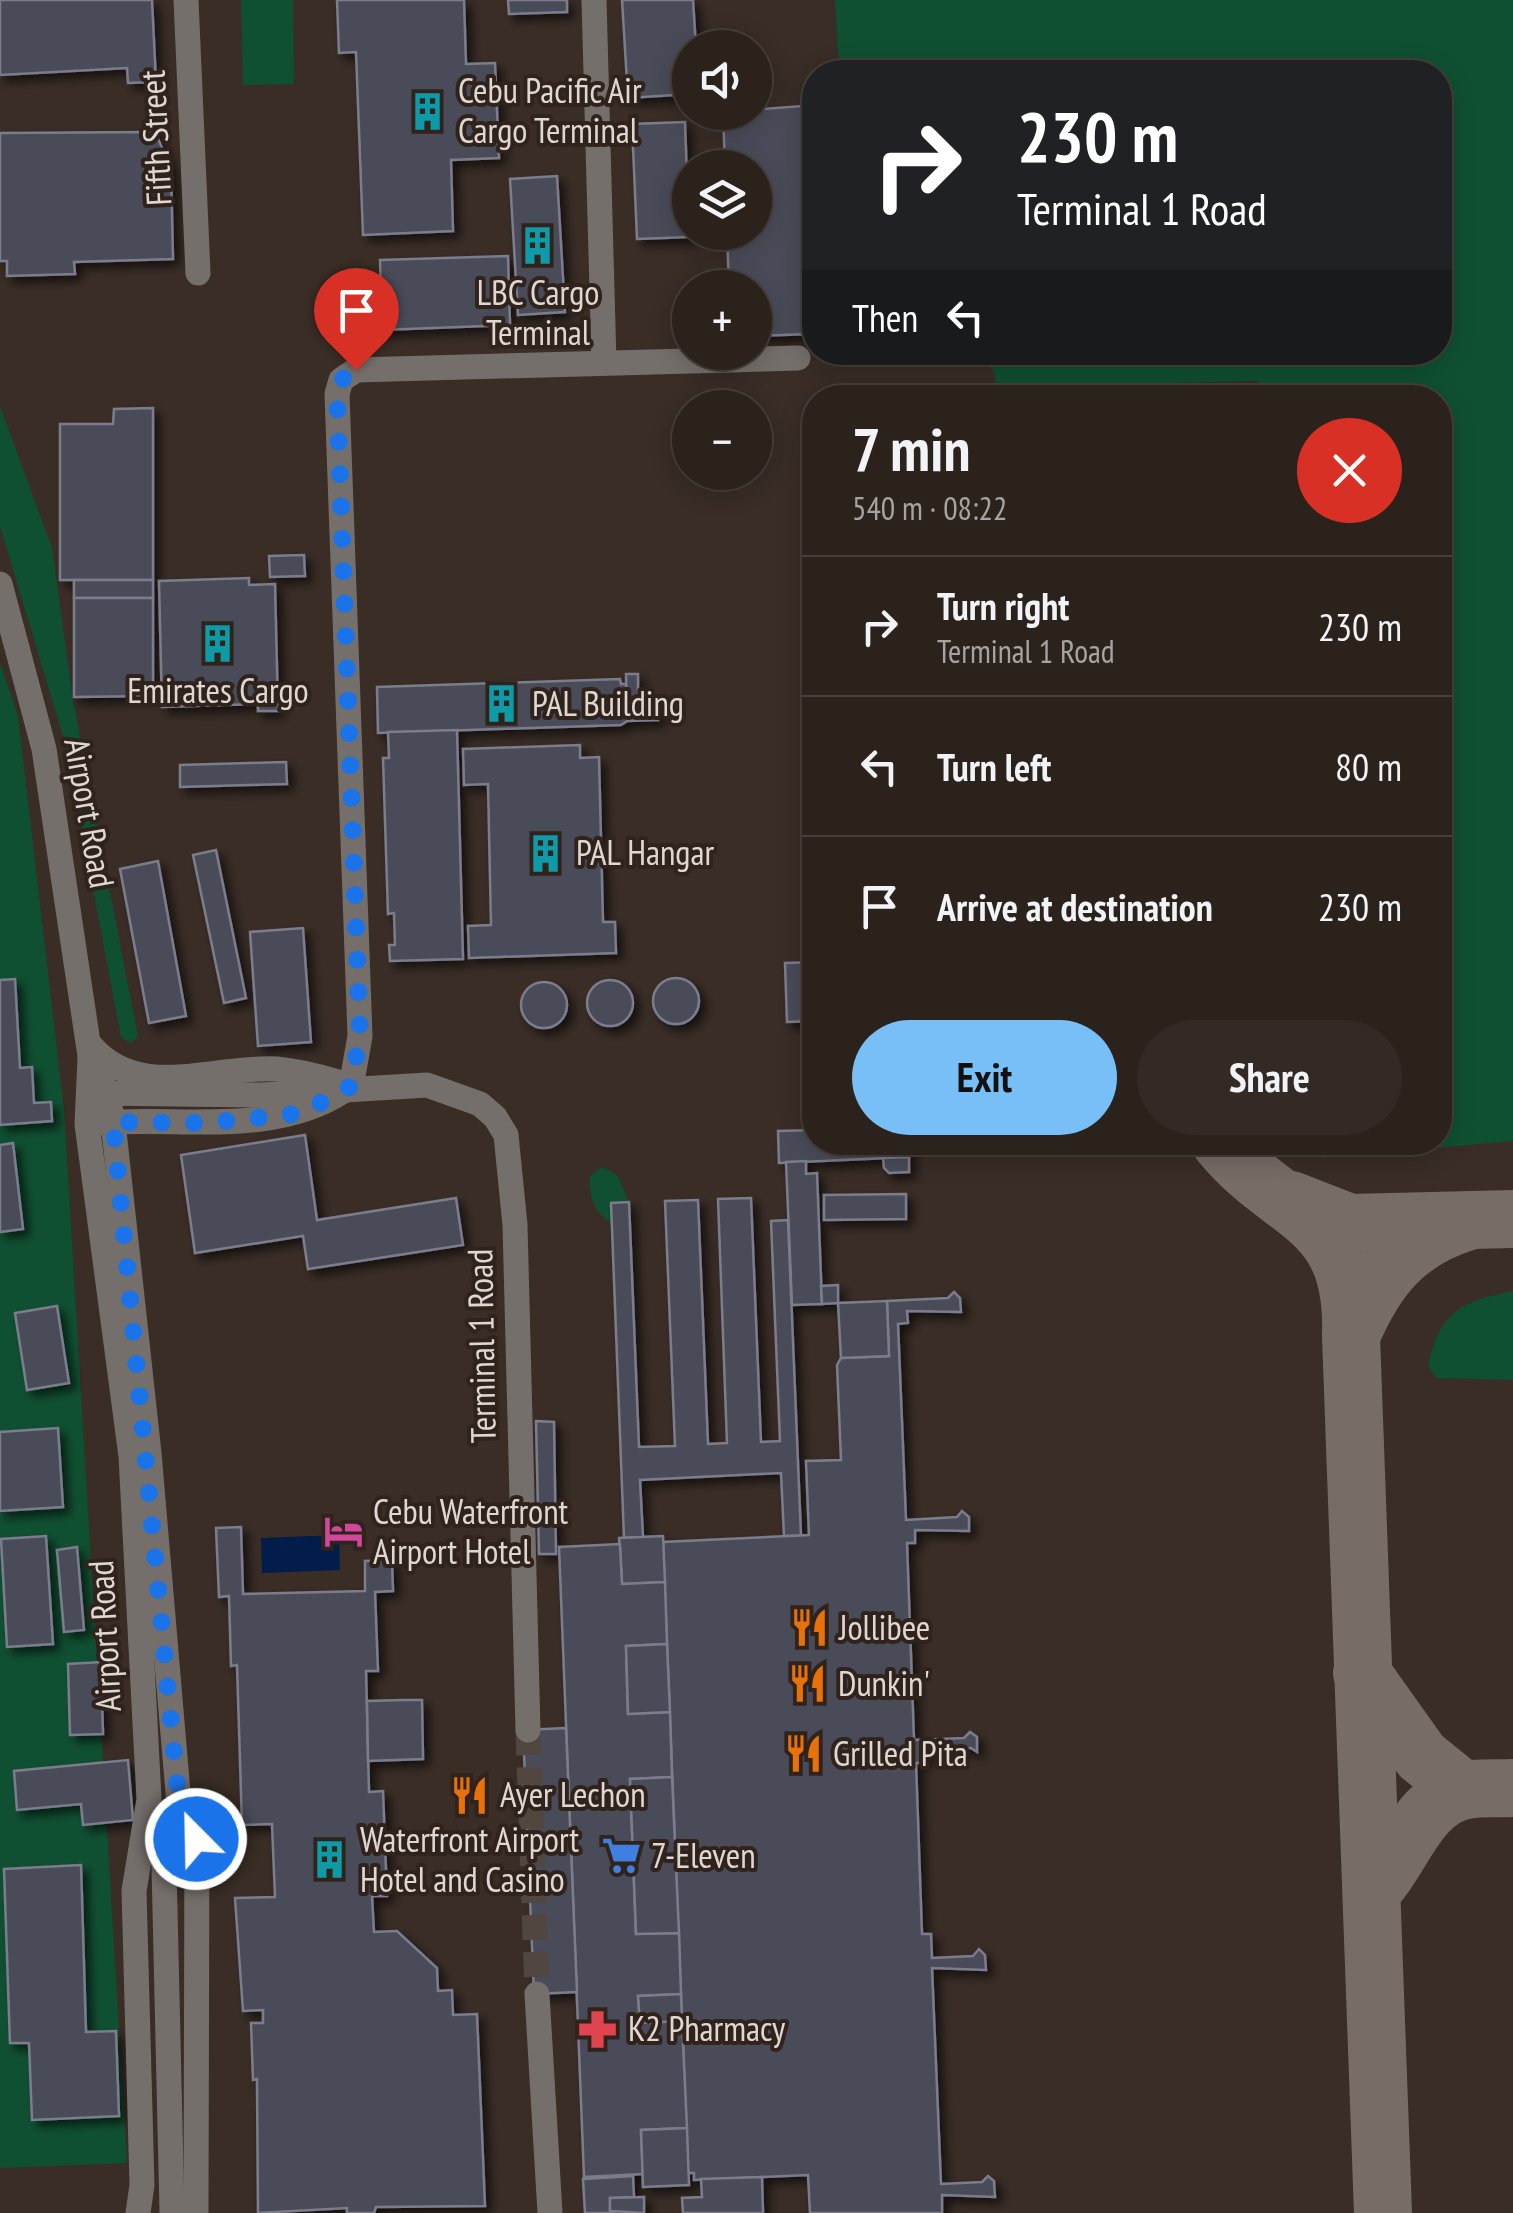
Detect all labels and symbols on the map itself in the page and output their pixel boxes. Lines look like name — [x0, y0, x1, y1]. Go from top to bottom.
place label: Cebu Pacific Air Cargo Terminal — [458, 67, 642, 153]
street label: Fifth Street — [128, 69, 182, 207]
building icon: Cebu Pacific Air Cargo Terminal — [407, 90, 449, 132]
building icon: LBC Cargo Terminal — [517, 225, 559, 267]
pin — [314, 268, 399, 371]
place label: LBC Cargo Terminal — [477, 269, 599, 355]
building icon: Emirates Cargo — [197, 623, 239, 665]
place label: Emirates Cargo — [127, 667, 309, 713]
place label: PAL Building — [532, 680, 684, 726]
building icon: PAL Building — [481, 683, 523, 725]
street label: Airport Road — [54, 734, 126, 891]
place label: PAL Hangar — [576, 829, 714, 875]
building icon: PAL Hangar — [525, 832, 567, 874]
street label: Terminal 1 Road — [456, 1248, 506, 1444]
place label: Cebu Waterfront Airport Hotel — [373, 1488, 569, 1574]
hotel icon: Cebu Waterfront Airport Hotel — [322, 1511, 364, 1553]
street label: Airport Road — [77, 1559, 131, 1713]
place label: Jollibee — [838, 1604, 930, 1650]
restaurant icon: Jollibee — [788, 1607, 830, 1649]
place label: Dunkin' — [838, 1660, 930, 1706]
restaurant icon: Dunkin' — [787, 1663, 829, 1705]
place label: Grilled Pita — [833, 1730, 968, 1776]
restaurant icon: Grilled Pita — [782, 1733, 824, 1775]
place label: Ayer Lechon — [500, 1771, 646, 1817]
restaurant icon: Ayer Lechon — [449, 1774, 491, 1816]
position arrow — [144, 1787, 248, 1891]
place label: Waterfront Airport Hotel and Casino — [360, 1816, 579, 1902]
place label: 7-Eleven — [651, 1832, 756, 1878]
supermarket icon: 7-Eleven — [600, 1835, 642, 1877]
building icon: Waterfront Airport Hotel and Casino — [309, 1839, 351, 1881]
place label: K2 Pharmacy — [628, 2005, 786, 2051]
pharmacy icon: K2 Pharmacy — [577, 2008, 619, 2050]

